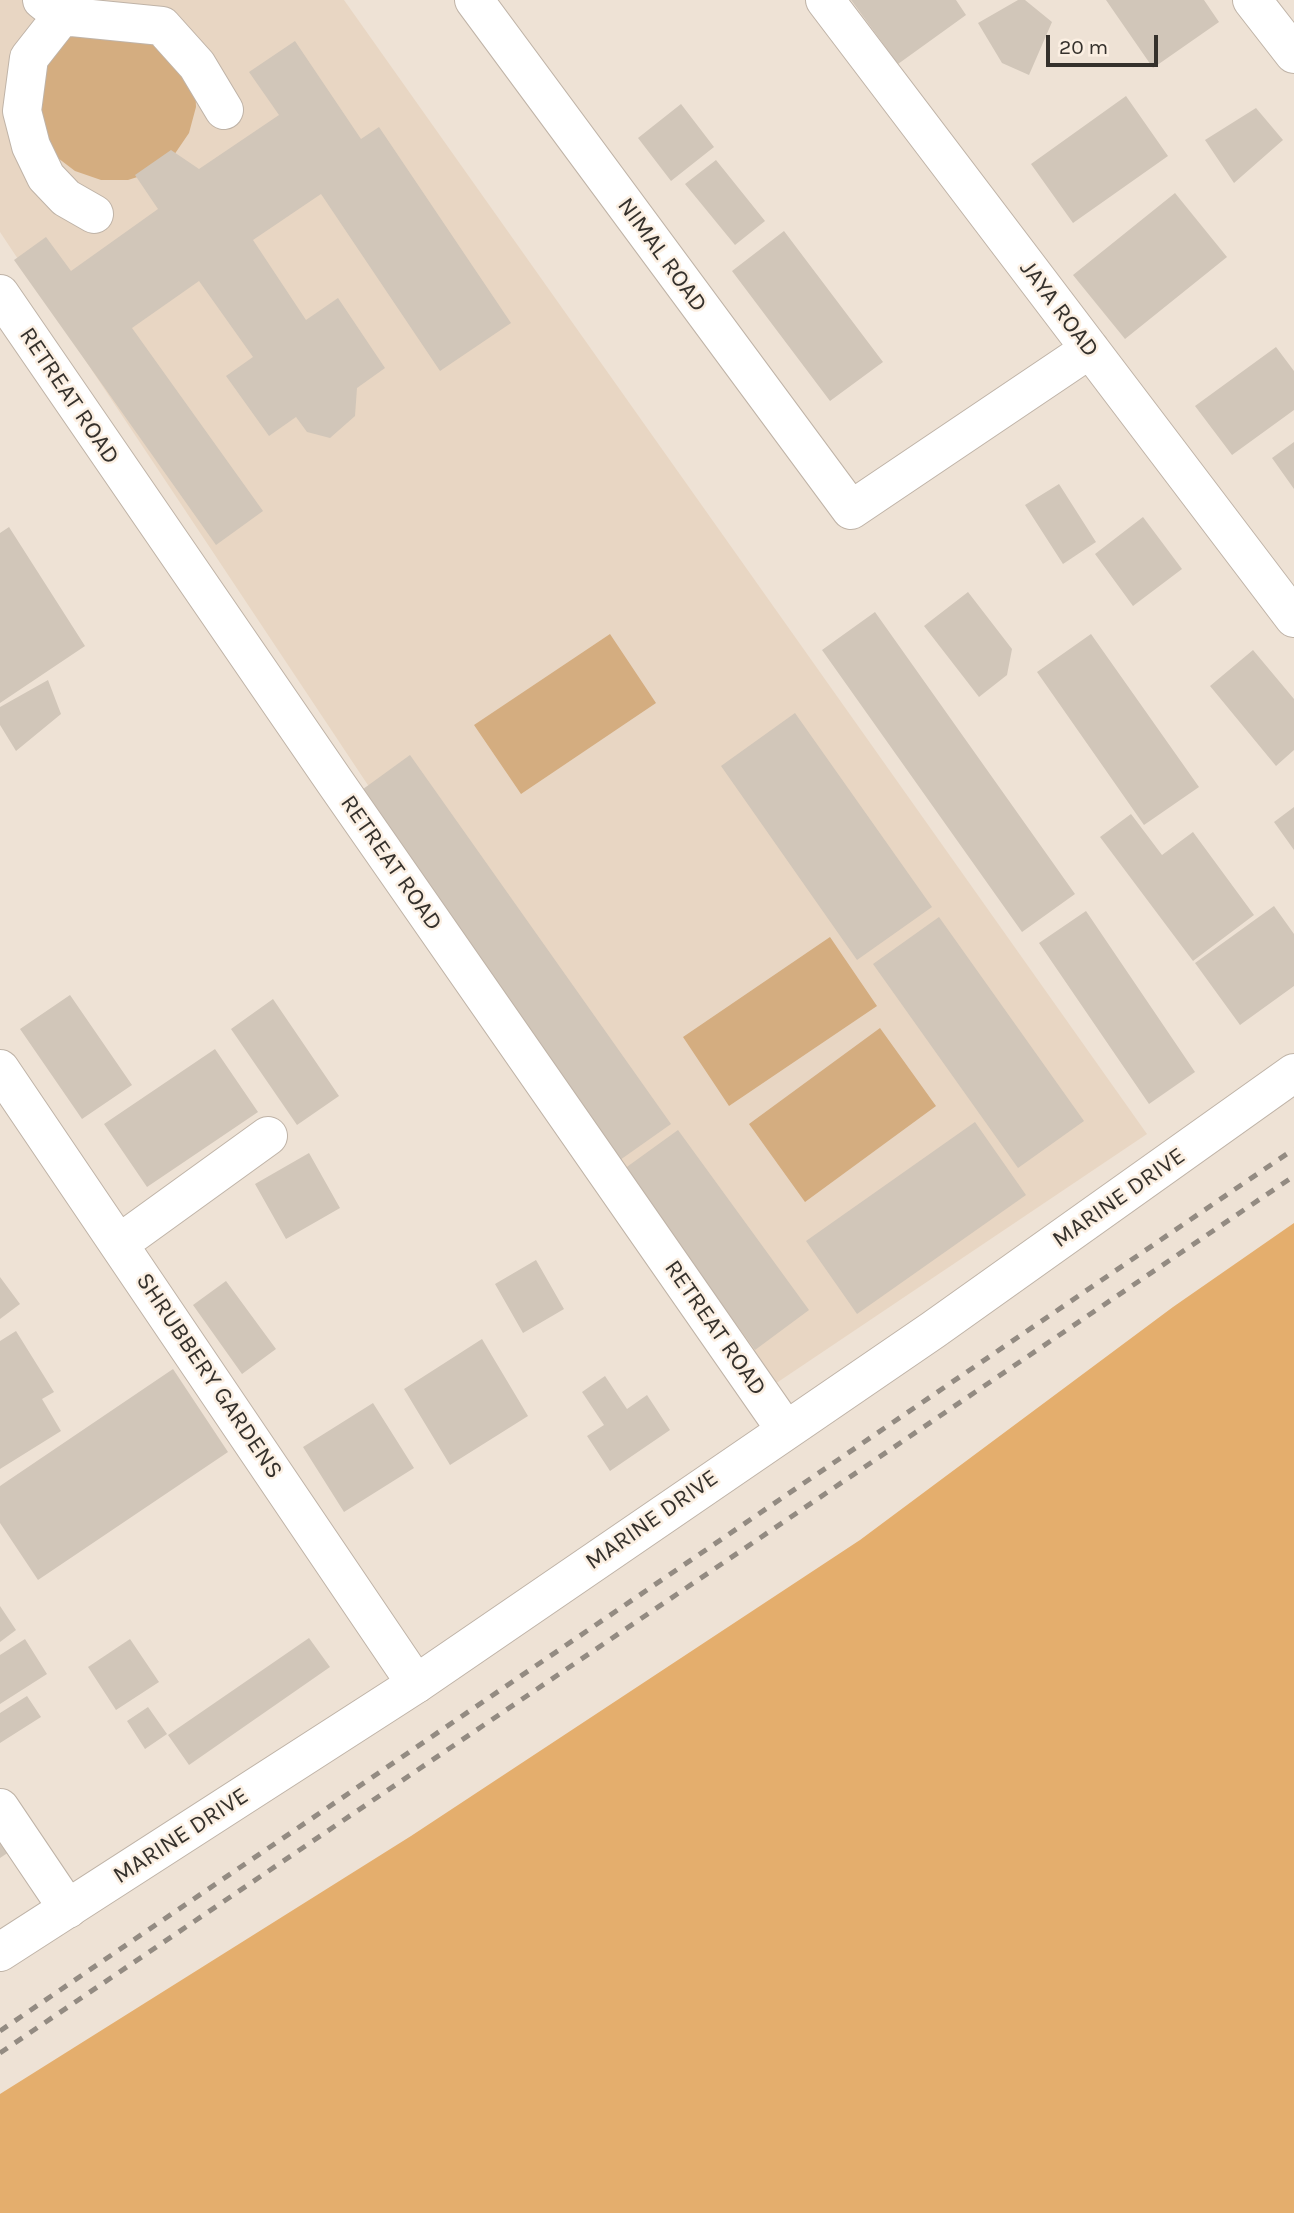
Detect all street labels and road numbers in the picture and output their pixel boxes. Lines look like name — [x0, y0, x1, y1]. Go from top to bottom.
street label: NIMAL ROAD — [611, 192, 713, 318]
street label: JAYA ROAD — [1013, 255, 1105, 363]
street label: RETREAT ROAD — [13, 322, 125, 470]
street label: RETREAT ROAD — [334, 790, 448, 936]
street label: MARINE DRIVE — [1047, 1142, 1191, 1254]
street label: RETREAT ROAD — [658, 1255, 772, 1401]
street label: SHRUBBERY GARDENS — [129, 1268, 289, 1484]
street label: MARINE DRIVE — [580, 1464, 724, 1576]
street label: MARINE DRIVE — [108, 1782, 254, 1890]

